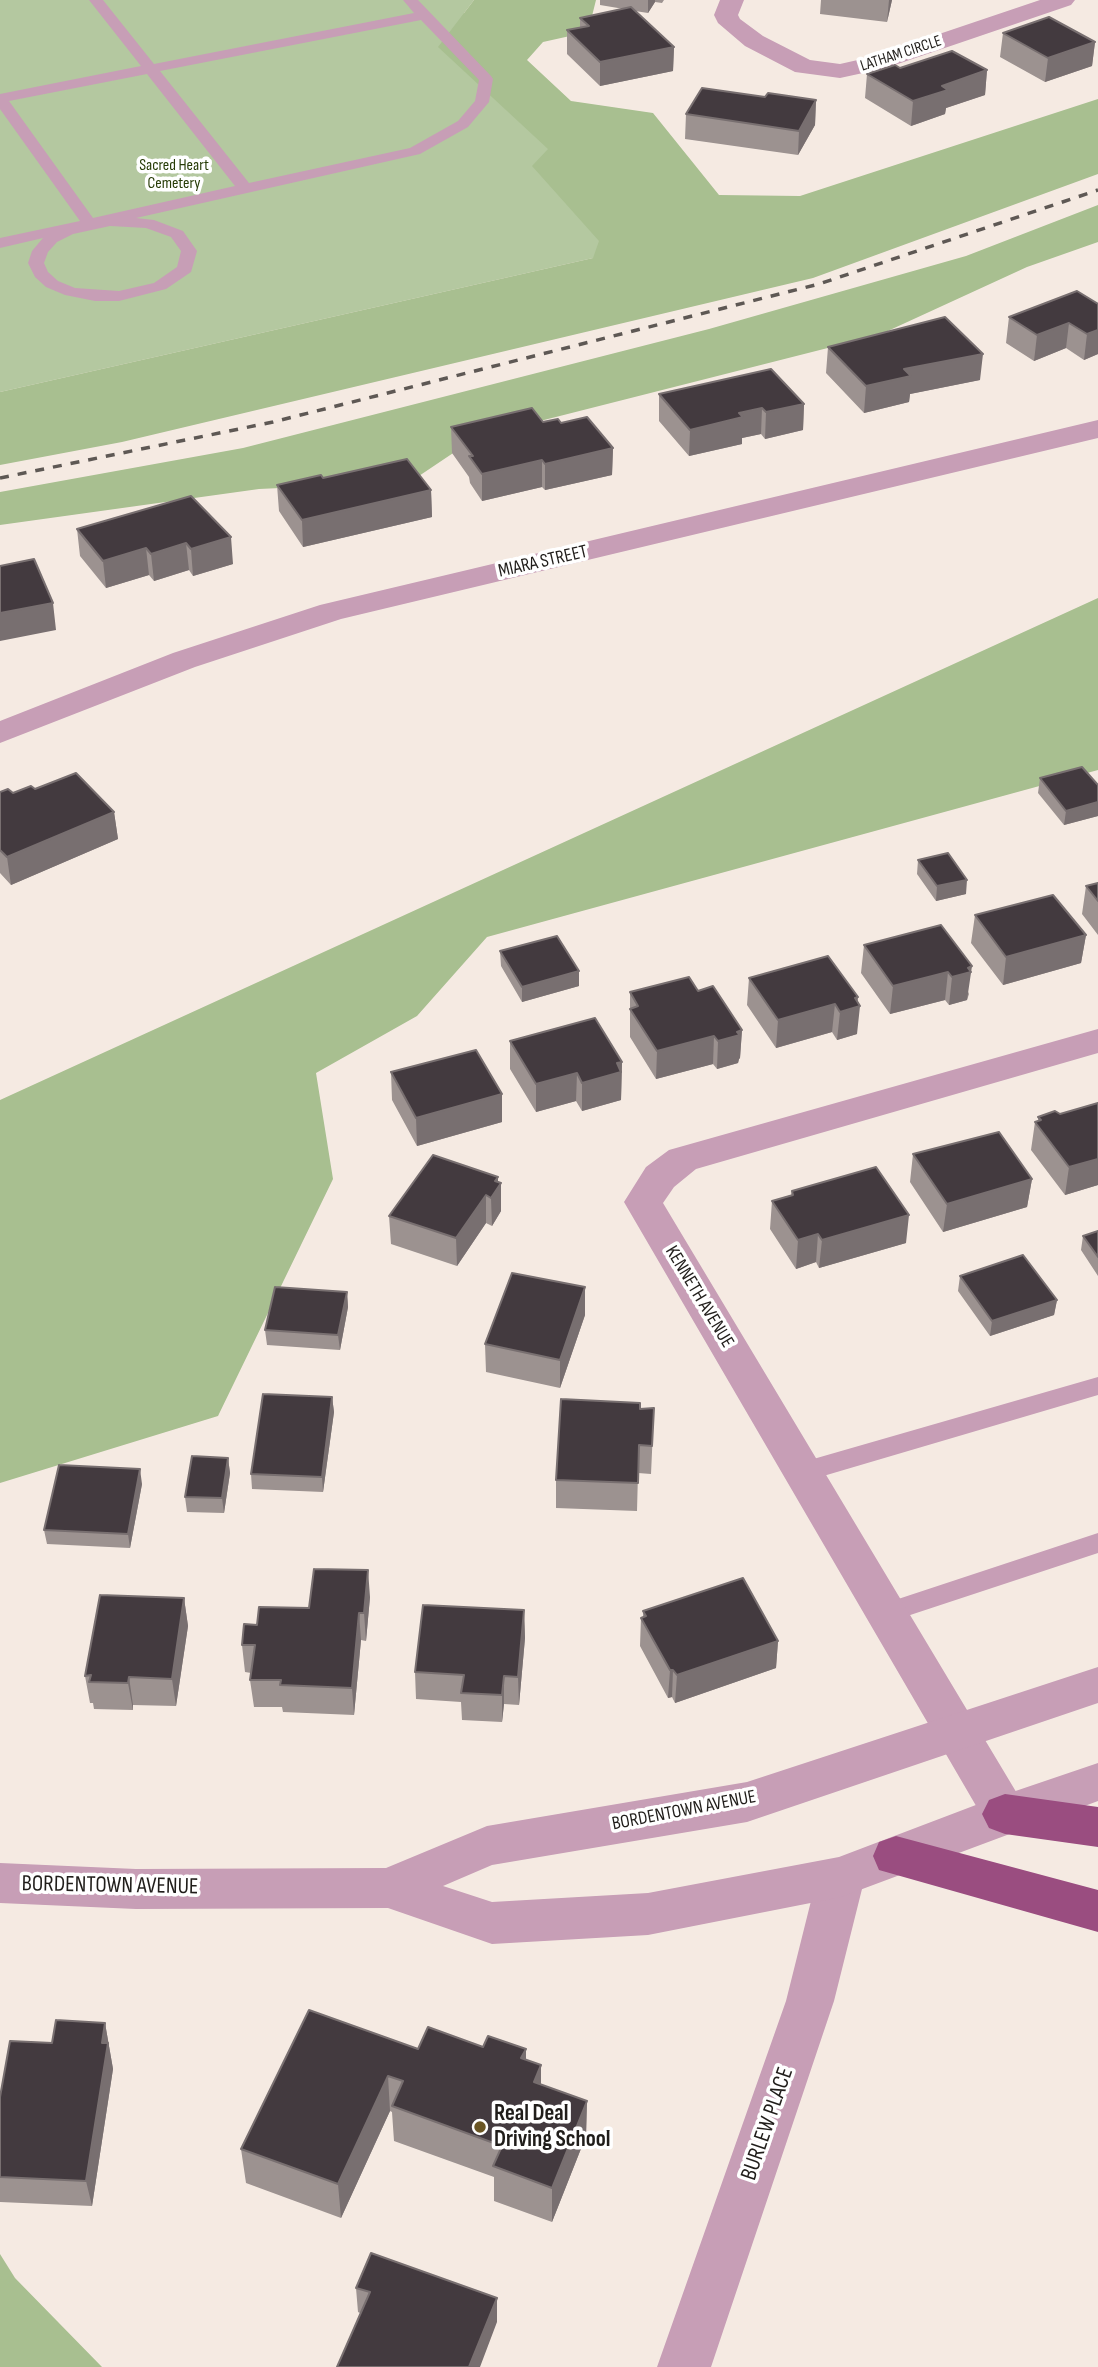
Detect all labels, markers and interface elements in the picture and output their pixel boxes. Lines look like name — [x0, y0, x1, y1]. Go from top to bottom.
street label: LATHAM CIRCLE — [858, 32, 944, 76]
park label: Sacred Heart Cemetery — [139, 156, 209, 194]
street label: MIARA STREET — [496, 541, 590, 583]
street label: KENNETH AVENUE — [660, 1242, 738, 1352]
street label: BORDENTOWN AVENUE — [610, 1786, 758, 1836]
street label: BORDENTOWN AVENUE — [21, 1871, 199, 1901]
street label: BURLEW PLACE — [736, 2064, 800, 2184]
place label: Real Deal Driving School — [494, 2100, 611, 2154]
marker: Real Deal Driving School — [472, 2119, 488, 2135]

